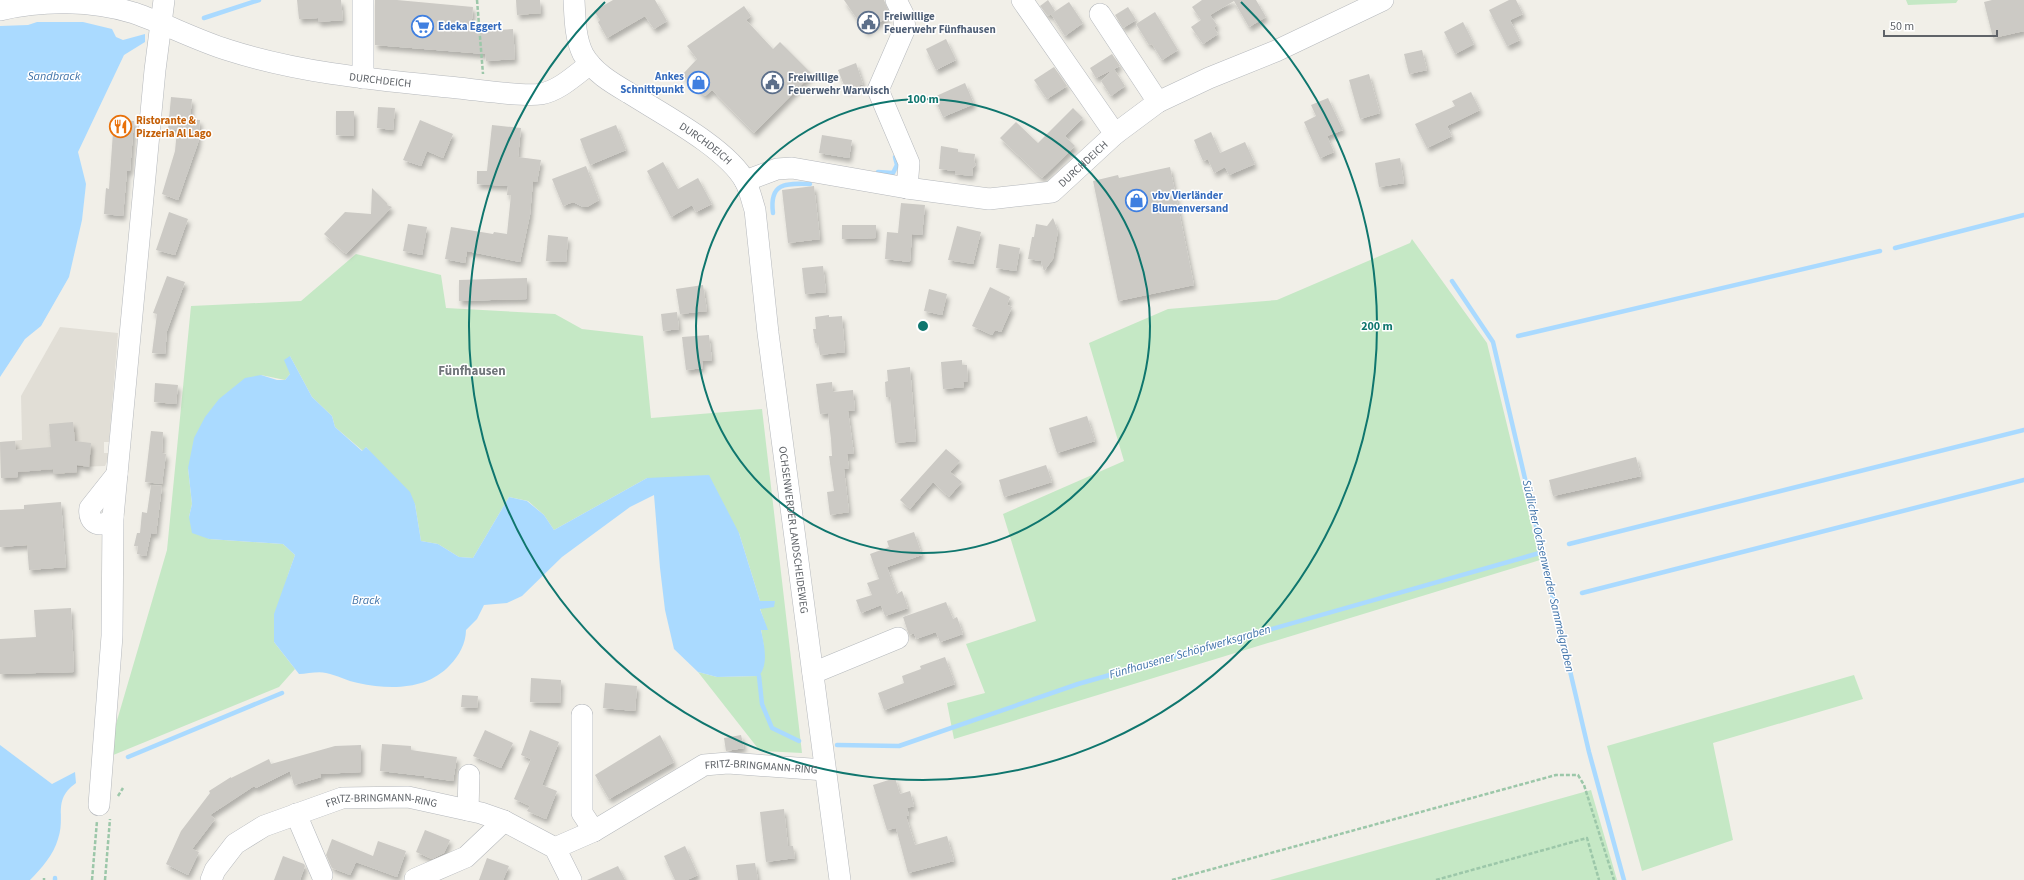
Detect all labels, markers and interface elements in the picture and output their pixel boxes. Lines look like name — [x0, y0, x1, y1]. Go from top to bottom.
public building icon: Freiwillige Feuerwehr Fünfhausen — [856, 9, 882, 35]
place label: Freiwillige Feuerwehr Fünfhausen — [884, 9, 996, 37]
scale bar — [1884, 12, 1997, 38]
supermarket icon: Edeka Eggert — [409, 13, 435, 39]
text: 50 m — [1890, 18, 1914, 35]
place label: Edeka Eggert — [438, 19, 502, 34]
water label: Sandbrack — [27, 68, 81, 85]
street label: DURCHDEICH — [348, 69, 412, 91]
place label: Ankes Schnittpunkt — [620, 69, 685, 97]
shop icon: Ankes Schnittpunkt — [686, 69, 712, 95]
public building icon: Freiwillige Feuerwehr Warwisch — [759, 70, 785, 96]
place label: Freiwillige Feuerwehr Warwisch — [788, 70, 890, 98]
text: 100 m — [907, 91, 939, 108]
restaurant icon: Ristorante & Pizzeria Al Lago — [108, 113, 134, 139]
place label: Ristorante & Pizzeria Al Lago — [136, 113, 212, 141]
street label: DURCHDEICH — [677, 118, 736, 168]
street label: DURCHDEICH — [1055, 137, 1111, 190]
shop icon: vbv Vierländer Blumenversand — [1123, 188, 1149, 214]
place label: vbv Vierländer Blumenversand — [1152, 188, 1228, 216]
text: 200 m — [1361, 318, 1393, 335]
centre of rings — [916, 319, 930, 333]
district label: Fünfhausen — [438, 362, 506, 380]
street label: OCHSENWERDER LANDSCHEIDEWEG — [775, 445, 812, 615]
water label: Südlicher Ochsenwerder Sammelgraben — [1518, 478, 1578, 674]
water label: Brack — [352, 592, 380, 609]
water label: Fünfhausener Schöpfwerksgraben — [1107, 621, 1273, 683]
street label: FRITZ-BRINGMANN-RING — [704, 755, 818, 777]
street label: FRITZ-BRINGMANN-RING — [323, 789, 439, 811]

